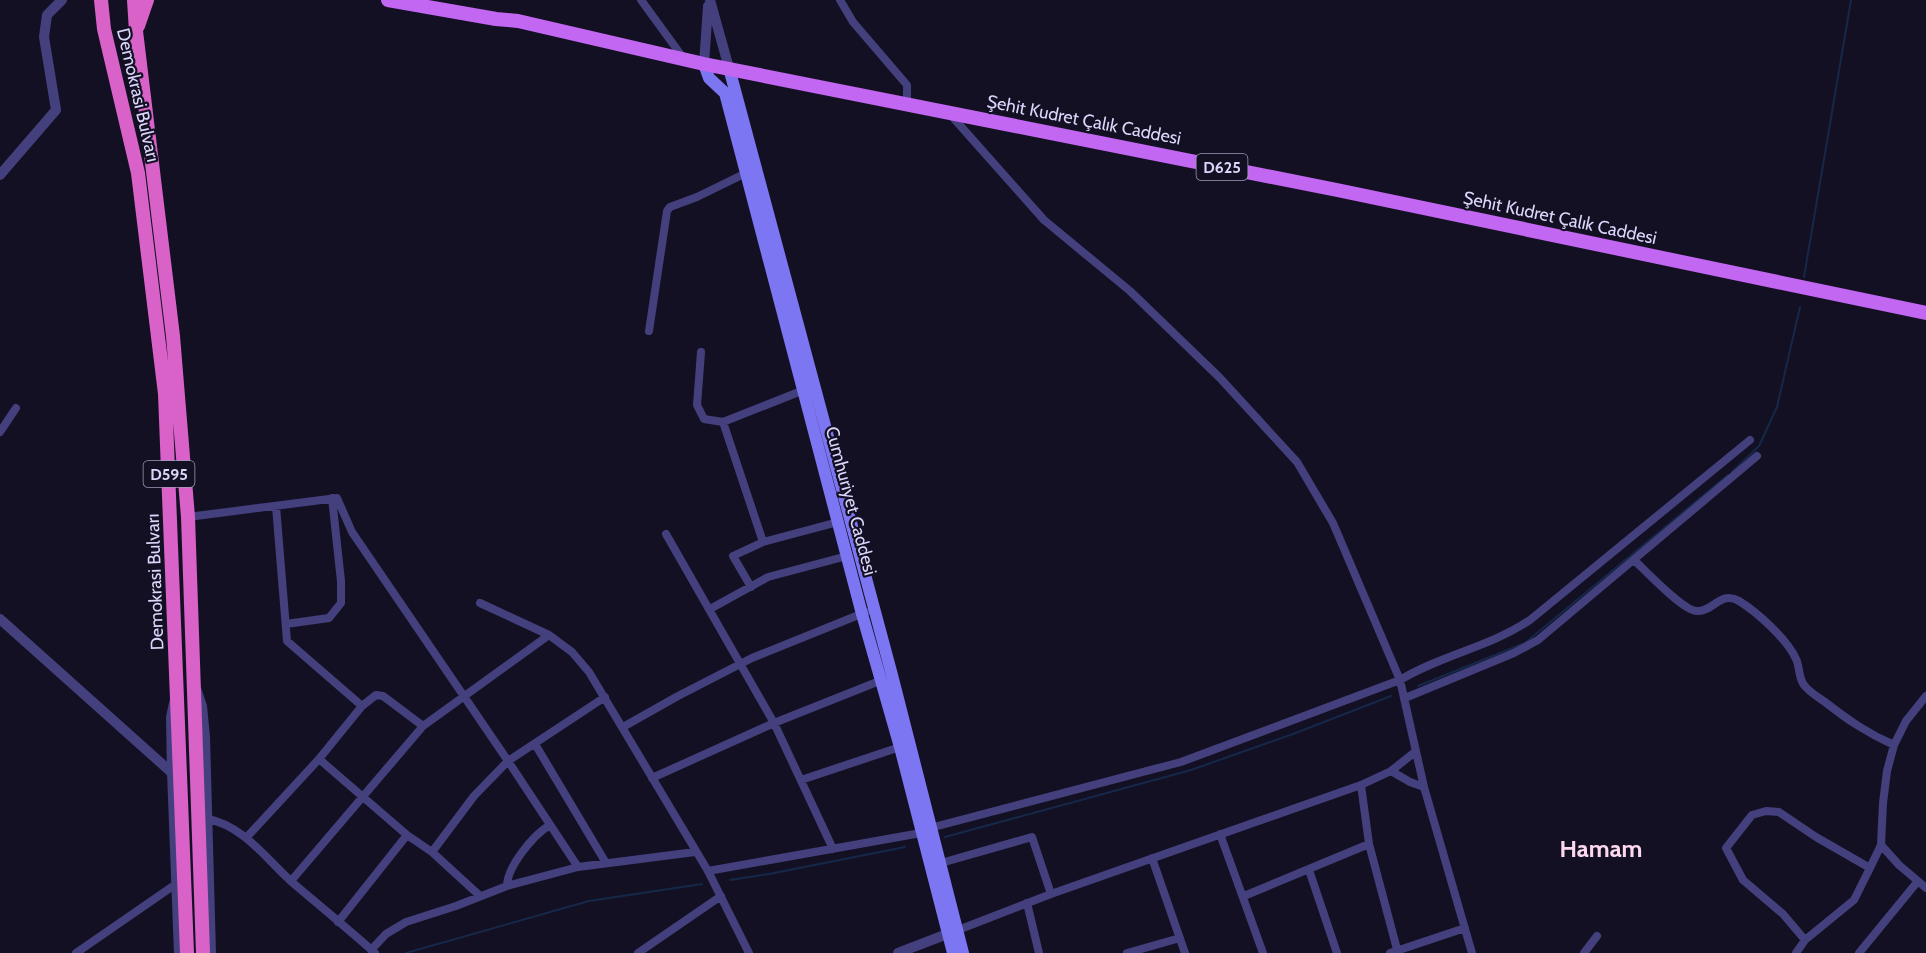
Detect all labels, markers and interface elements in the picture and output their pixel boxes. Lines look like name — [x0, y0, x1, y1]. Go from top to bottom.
street label: Demokrasi Bulvarı — [112, 26, 164, 164]
street label: Şehit Kudret Çalık Caddesi — [985, 90, 1183, 150]
road number: D625 — [1196, 154, 1248, 180]
street label: Şehit Kudret Çalık Caddesi — [1461, 187, 1659, 249]
street label: Cumhuriyet Caddesi — [821, 424, 881, 578]
road number: D595 — [144, 461, 195, 487]
street label: Demokrasi Bulvarı — [142, 513, 168, 651]
district label: Hamam — [1560, 834, 1642, 863]

